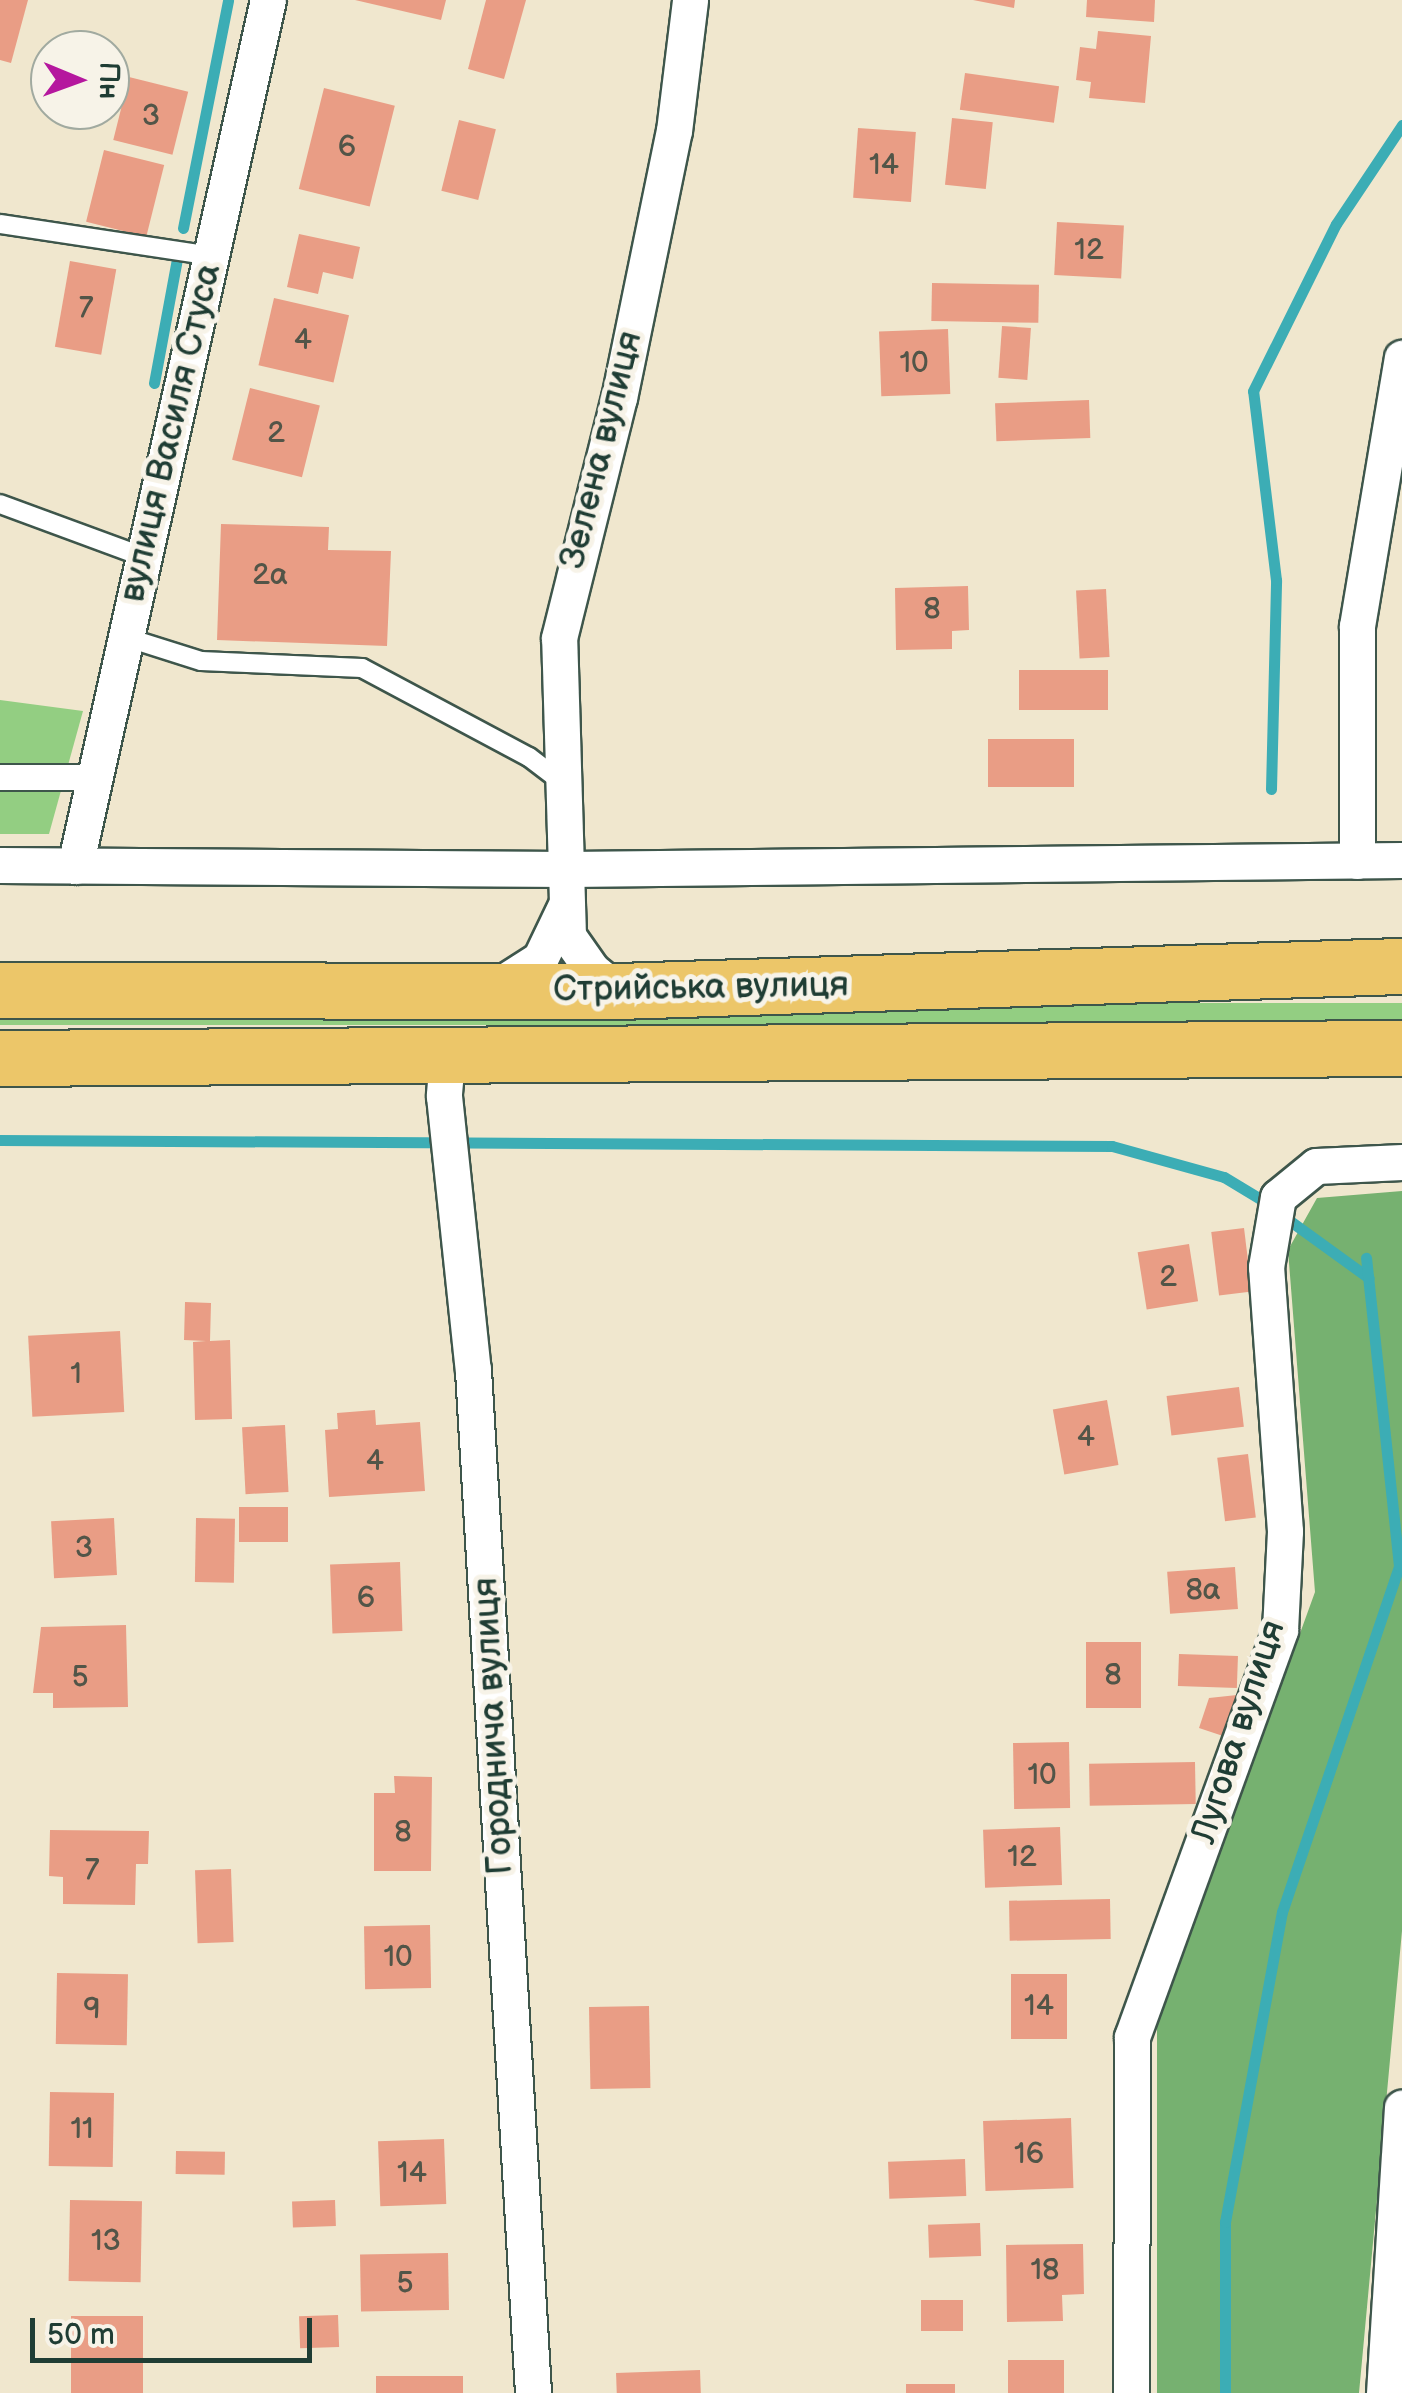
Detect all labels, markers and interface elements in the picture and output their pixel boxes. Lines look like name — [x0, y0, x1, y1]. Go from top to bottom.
north arrow — [30, 30, 130, 130]
text: Пн — [92, 62, 125, 99]
house number: 3 — [142, 98, 160, 134]
house number: 6 — [338, 129, 356, 165]
house number: 14 — [869, 147, 899, 183]
house number: 12 — [1074, 232, 1104, 268]
street label: вулиця Василя Стуса — [112, 260, 230, 606]
house number: 7 — [79, 290, 93, 326]
house number: 4 — [294, 322, 312, 358]
street label: Зелена вулиця — [552, 327, 652, 573]
house number: 10 — [899, 345, 929, 381]
house number: 2 — [267, 415, 285, 451]
house number: 2а — [252, 557, 288, 593]
house number: 8 — [923, 591, 941, 627]
street label: Стрийська вулиця — [553, 964, 849, 1012]
house number: 2 — [1159, 1259, 1177, 1295]
house number: 1 — [70, 1356, 82, 1392]
house number: 4 — [1077, 1419, 1095, 1455]
house number: 4 — [366, 1443, 384, 1479]
house number: 3 — [75, 1530, 93, 1566]
house number: 8а — [1185, 1572, 1221, 1608]
street label: Городнича вулиця — [465, 1576, 523, 1876]
house number: 6 — [357, 1580, 375, 1616]
street label: Лугова вулиця — [1183, 1615, 1295, 1849]
house number: 8 — [1104, 1657, 1122, 1693]
house number: 5 — [71, 1659, 89, 1695]
house number: 10 — [1027, 1757, 1057, 1793]
house number: 8 — [394, 1814, 412, 1850]
house number: 12 — [1007, 1839, 1037, 1875]
house number: 7 — [85, 1852, 99, 1888]
house number: 10 — [383, 1939, 413, 1975]
house number: 14 — [1024, 1988, 1054, 2024]
house number: 9 — [83, 1991, 101, 2027]
house number: 11 — [70, 2111, 94, 2147]
house number: 16 — [1014, 2136, 1044, 2172]
house number: 14 — [397, 2155, 427, 2191]
house number: 13 — [91, 2223, 121, 2259]
house number: 18 — [1030, 2252, 1060, 2288]
house number: 5 — [396, 2265, 414, 2301]
scale bar — [35, 2298, 318, 2360]
text: 50 m — [47, 2317, 115, 2353]

